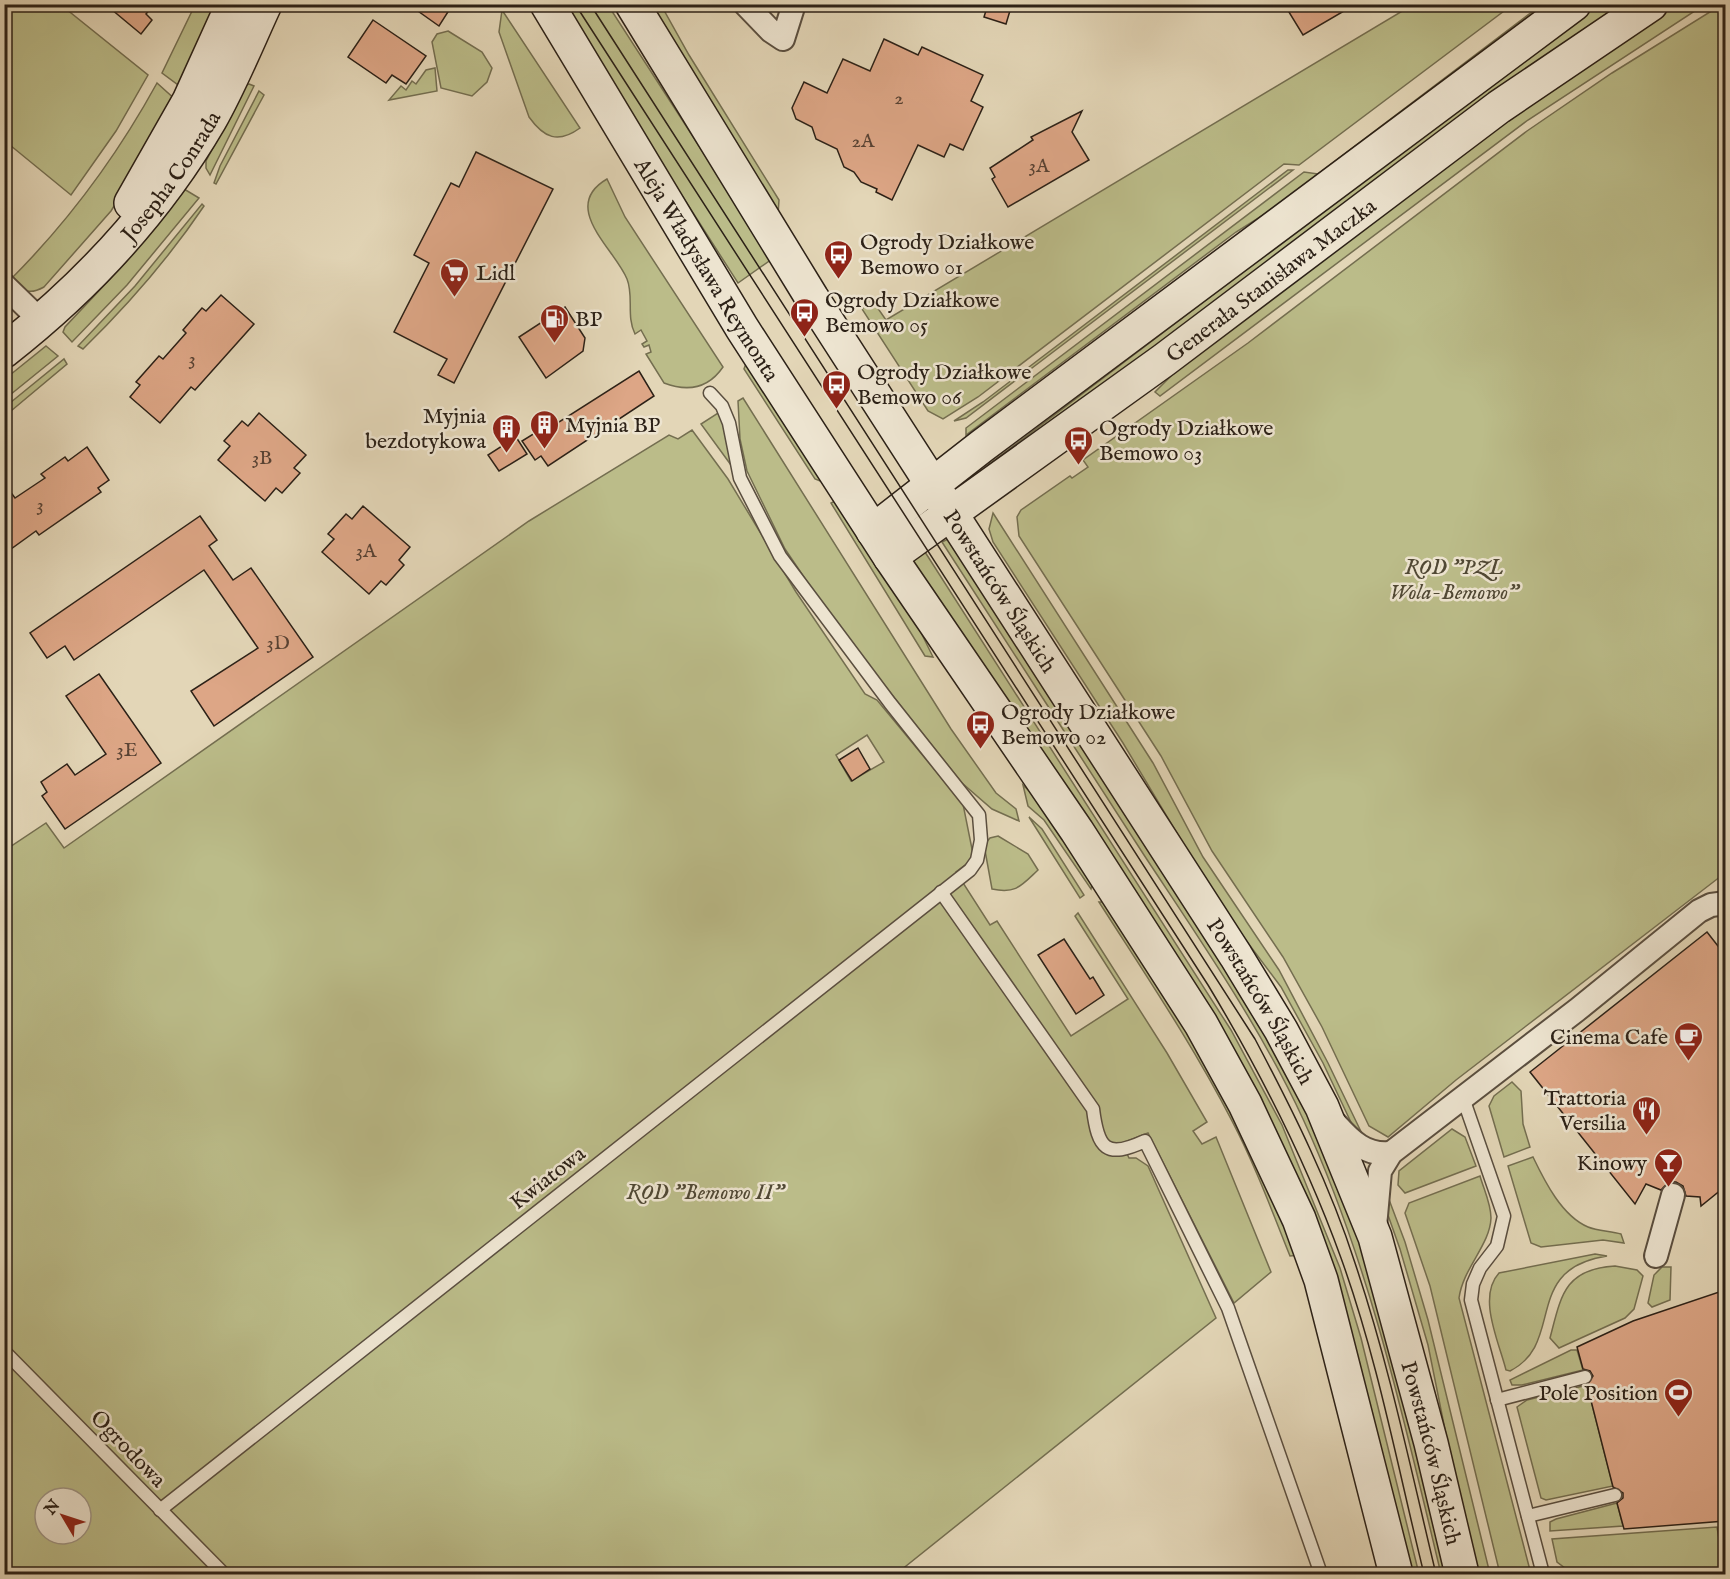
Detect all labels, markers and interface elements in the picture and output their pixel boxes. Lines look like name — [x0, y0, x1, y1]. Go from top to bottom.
house number: 2 — [894, 86, 904, 111]
street label: Josepha Conrada — [114, 106, 228, 250]
house number: 2A — [852, 129, 875, 154]
street label: Aleja Władysława Reymonta — [626, 152, 785, 388]
house number: 3A — [1029, 154, 1050, 179]
street label: Generała Stanisława Maczka — [1161, 192, 1383, 370]
place label: Ogrody Działkowe Bemowo 01 — [860, 229, 1034, 282]
bus stop icon: Ogrody Działkowe Bemowo 01 — [823, 238, 855, 280]
supermarket icon: Lidl — [439, 256, 471, 298]
place label: Lidl — [476, 260, 515, 288]
place label: Ogrody Działkowe Bemowo 05 — [825, 287, 999, 340]
bus stop icon: Ogrody Działkowe Bemowo 05 — [788, 296, 820, 338]
fuel station icon: BP — [538, 302, 570, 344]
place label: BP — [575, 306, 602, 334]
house number: 3 — [188, 347, 196, 372]
place label: Ogrody Działkowe Bemowo 06 — [857, 359, 1031, 412]
bus stop icon: Ogrody Działkowe Bemowo 06 — [820, 368, 852, 410]
place label: Myjnia bezdotykowa — [365, 403, 486, 456]
building icon: Myjnia BP — [528, 408, 560, 450]
building icon: Myjnia bezdotykowa — [491, 412, 523, 454]
place label: Myjnia BP — [565, 412, 661, 440]
place label: Ogrody Działkowe Bemowo 03 — [1099, 415, 1273, 468]
bus stop icon: Ogrody Działkowe Bemowo 03 — [1062, 424, 1094, 466]
house number: 3B — [252, 446, 272, 471]
house number: 3 — [36, 493, 44, 518]
street label: Powstańców Śląskich — [936, 505, 1062, 679]
house number: 3A — [356, 539, 377, 564]
park label: ROD "PZL Wola-Bemowo" — [1390, 554, 1521, 607]
house number: 3D — [266, 631, 290, 656]
place label: Ogrody Działkowe Bemowo 02 — [1001, 699, 1175, 752]
bus stop icon: Ogrody Działkowe Bemowo 02 — [964, 708, 996, 750]
house number: 3E — [116, 738, 138, 763]
street label: Powstańców Śląskich — [1199, 914, 1320, 1090]
cafe icon: Cinema Cafe — [1673, 1020, 1705, 1062]
place label: Cinema Cafe — [1550, 1024, 1668, 1052]
place label: Trattoria Versilia — [1544, 1085, 1626, 1138]
restaurant icon: Trattoria Versilia — [1631, 1094, 1663, 1136]
street label: Kwiatowa — [505, 1140, 592, 1217]
bar icon: Kinowy — [1652, 1146, 1684, 1188]
place label: Kinowy — [1577, 1150, 1647, 1178]
park label: ROD "Bemowo II" — [626, 1179, 786, 1207]
street label: Powstańców Śląskich — [1393, 1358, 1467, 1548]
sports icon: Pole Position — [1663, 1376, 1695, 1418]
place label: Pole Position — [1539, 1380, 1658, 1408]
street label: Ogrodowa — [84, 1405, 172, 1495]
north arrow — [33, 1486, 93, 1546]
text: N — [40, 1496, 65, 1520]

